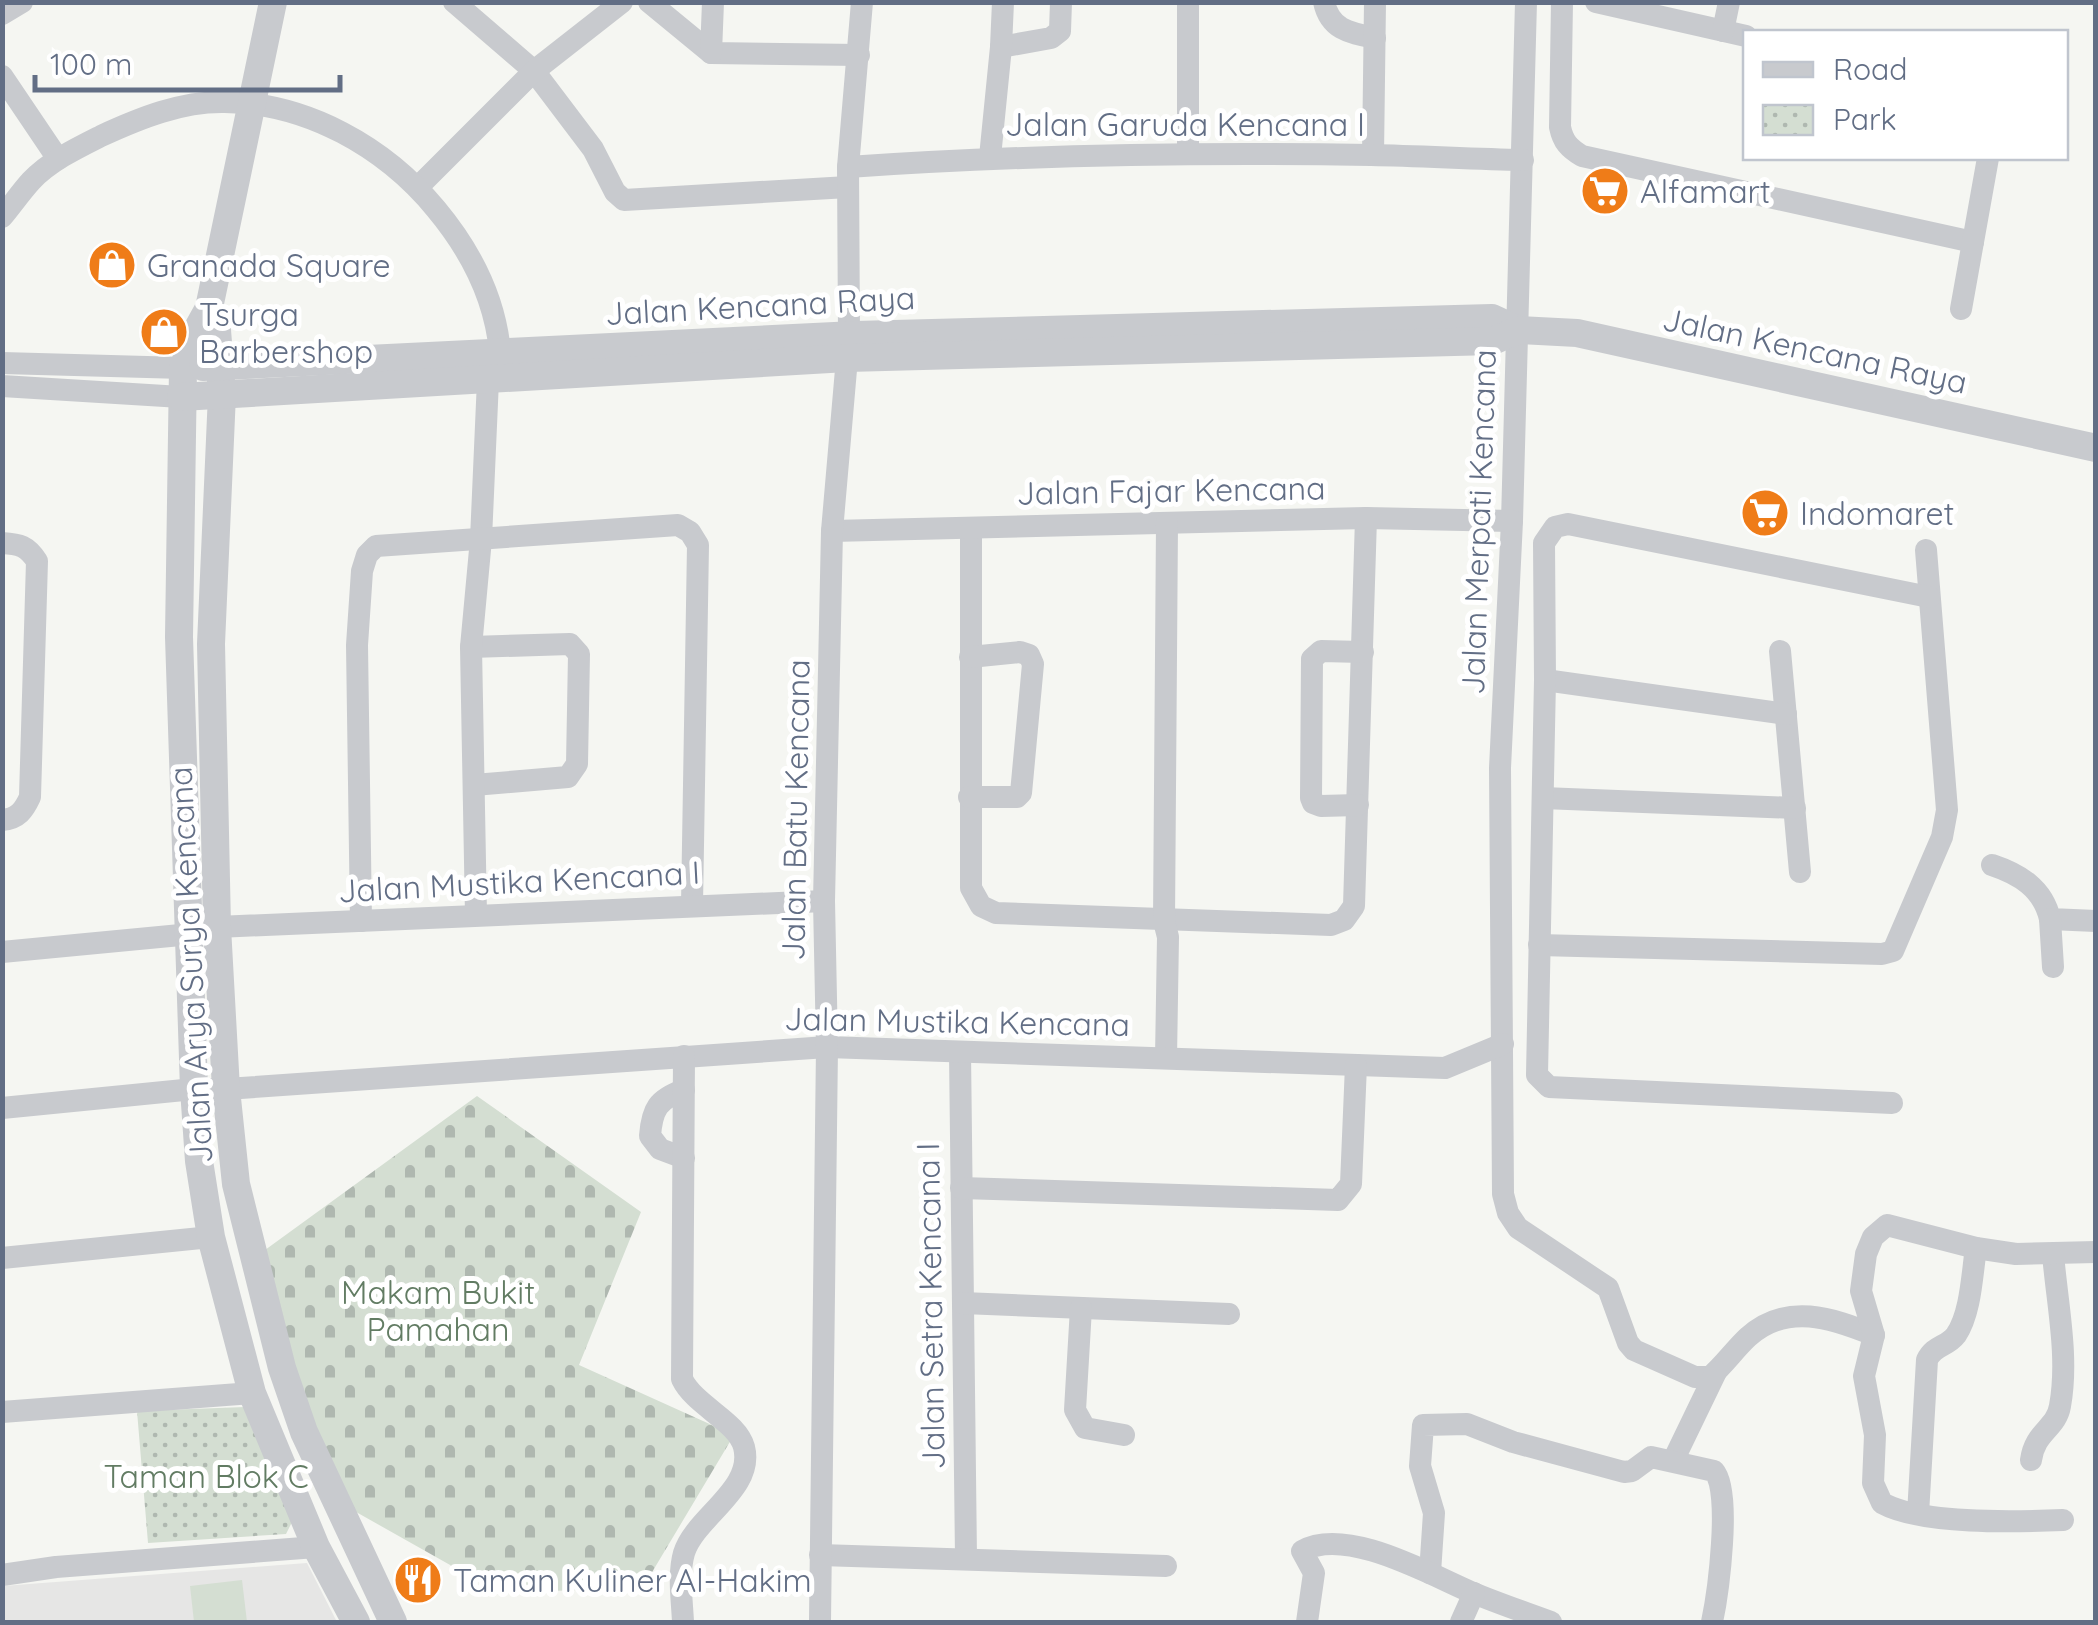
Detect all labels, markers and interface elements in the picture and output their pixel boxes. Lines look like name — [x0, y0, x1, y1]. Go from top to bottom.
scale bar — [35, 30, 340, 92]
legend — [1743, 30, 2068, 160]
text: 100 m — [50, 45, 132, 83]
text: Road — [1833, 50, 1907, 88]
text: Park — [1833, 100, 1897, 138]
street label: Jalan Garuda Kencana I — [1005, 104, 1365, 144]
supermarket icon: Alfamart — [1579, 165, 1631, 217]
place label: Alfamart — [1640, 171, 1771, 211]
shop icon: Granada Square — [86, 239, 138, 291]
place label: Granada Square — [147, 245, 391, 285]
street label: Jalan Kencana Raya — [604, 277, 916, 333]
place label: Tsurga Barbershop — [199, 294, 373, 371]
street label: Jalan Kencana Raya — [1659, 298, 1971, 402]
shop icon: Tsurga Barbershop — [138, 306, 190, 358]
street label: Jalan Merpati Kencana — [1452, 349, 1504, 695]
street label: Jalan Fajar Kencana — [1016, 467, 1326, 513]
supermarket icon: Indomaret — [1739, 487, 1791, 539]
place label: Indomaret — [1800, 493, 1954, 533]
street label: Jalan Batu Kencana — [772, 659, 818, 961]
street label: Jalan Arya Surya Kencana — [160, 766, 220, 1164]
street label: Jalan Mustika Kencana I — [337, 852, 701, 910]
street label: Jalan Mustika Kencana — [784, 998, 1130, 1044]
street label: Jalan Setra Kencana I — [907, 1142, 953, 1470]
park label: Makam Bukit Pamahan — [341, 1272, 535, 1349]
park label: Taman Blok C — [103, 1456, 309, 1496]
restaurant icon: Taman Kuliner Al-Hakim — [392, 1554, 444, 1606]
place label: Taman Kuliner Al-Hakim — [453, 1560, 812, 1600]

